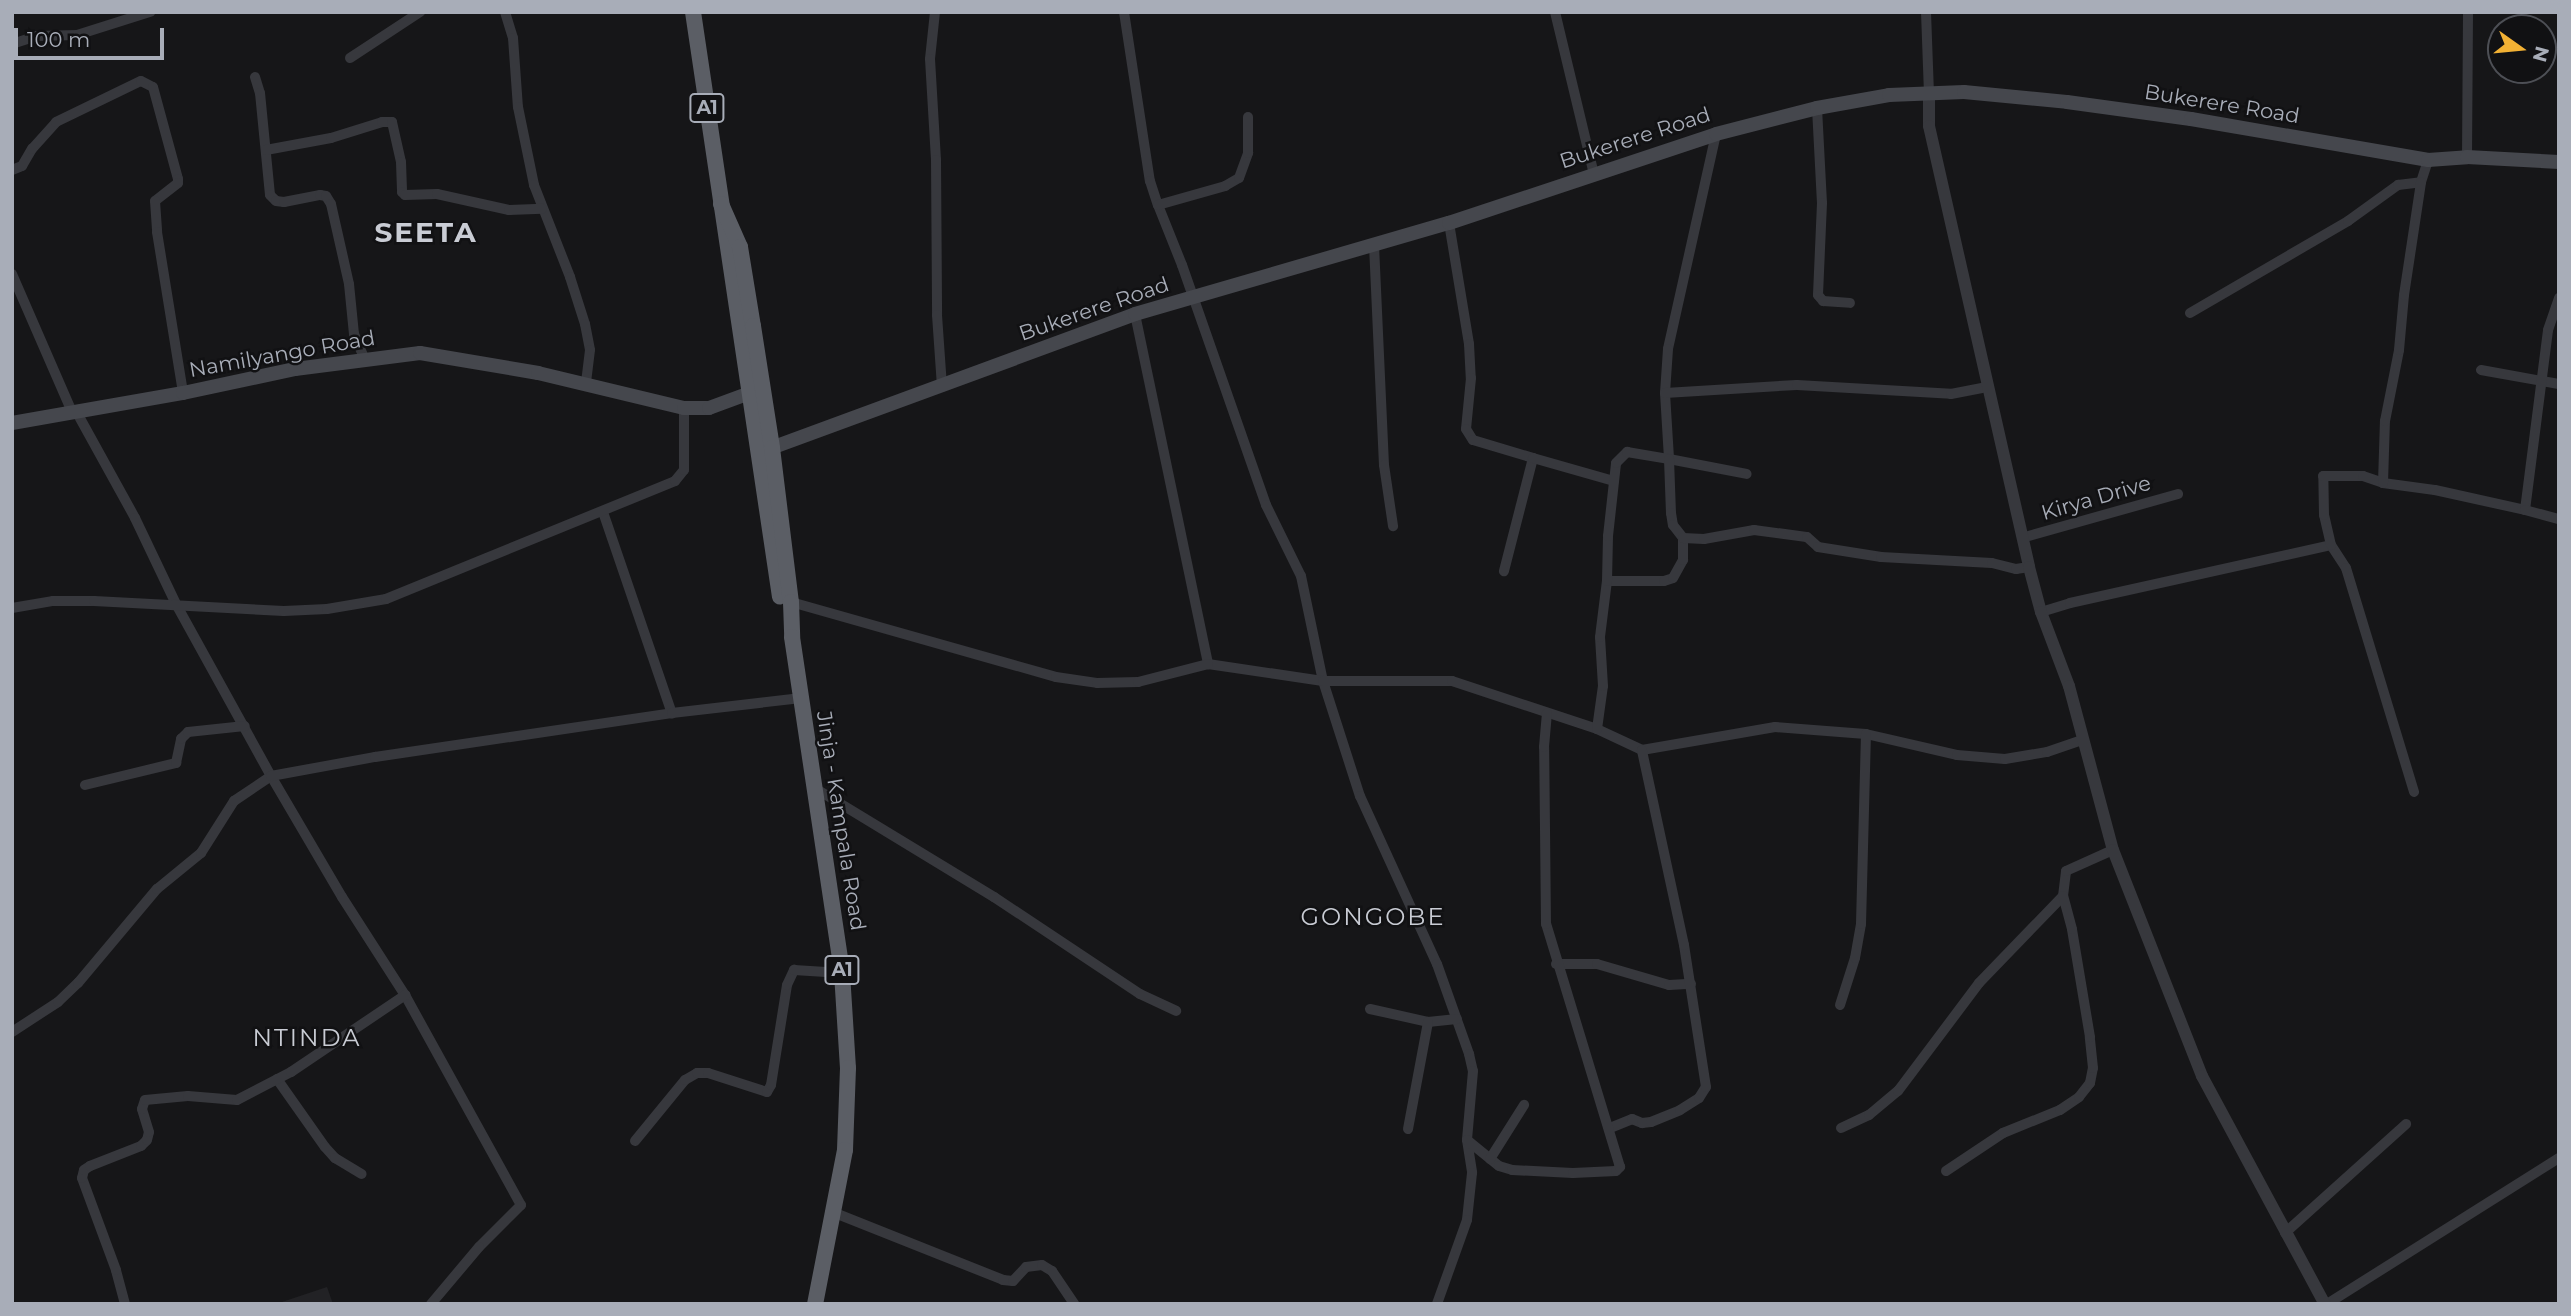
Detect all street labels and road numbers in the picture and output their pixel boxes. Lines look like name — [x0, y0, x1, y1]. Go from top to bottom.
street label: Bukerere Road — [2143, 79, 2301, 129]
road number: A1 — [688, 92, 726, 124]
street label: Bukerere Road — [1557, 102, 1713, 174]
street label: Bukerere Road — [1016, 272, 1172, 346]
street label: Namilyango Road — [187, 325, 377, 383]
street label: Kirya Drive — [2038, 470, 2154, 526]
street label: Jinja - Kampala Road — [811, 709, 871, 933]
road number: A1 — [823, 954, 861, 986]

